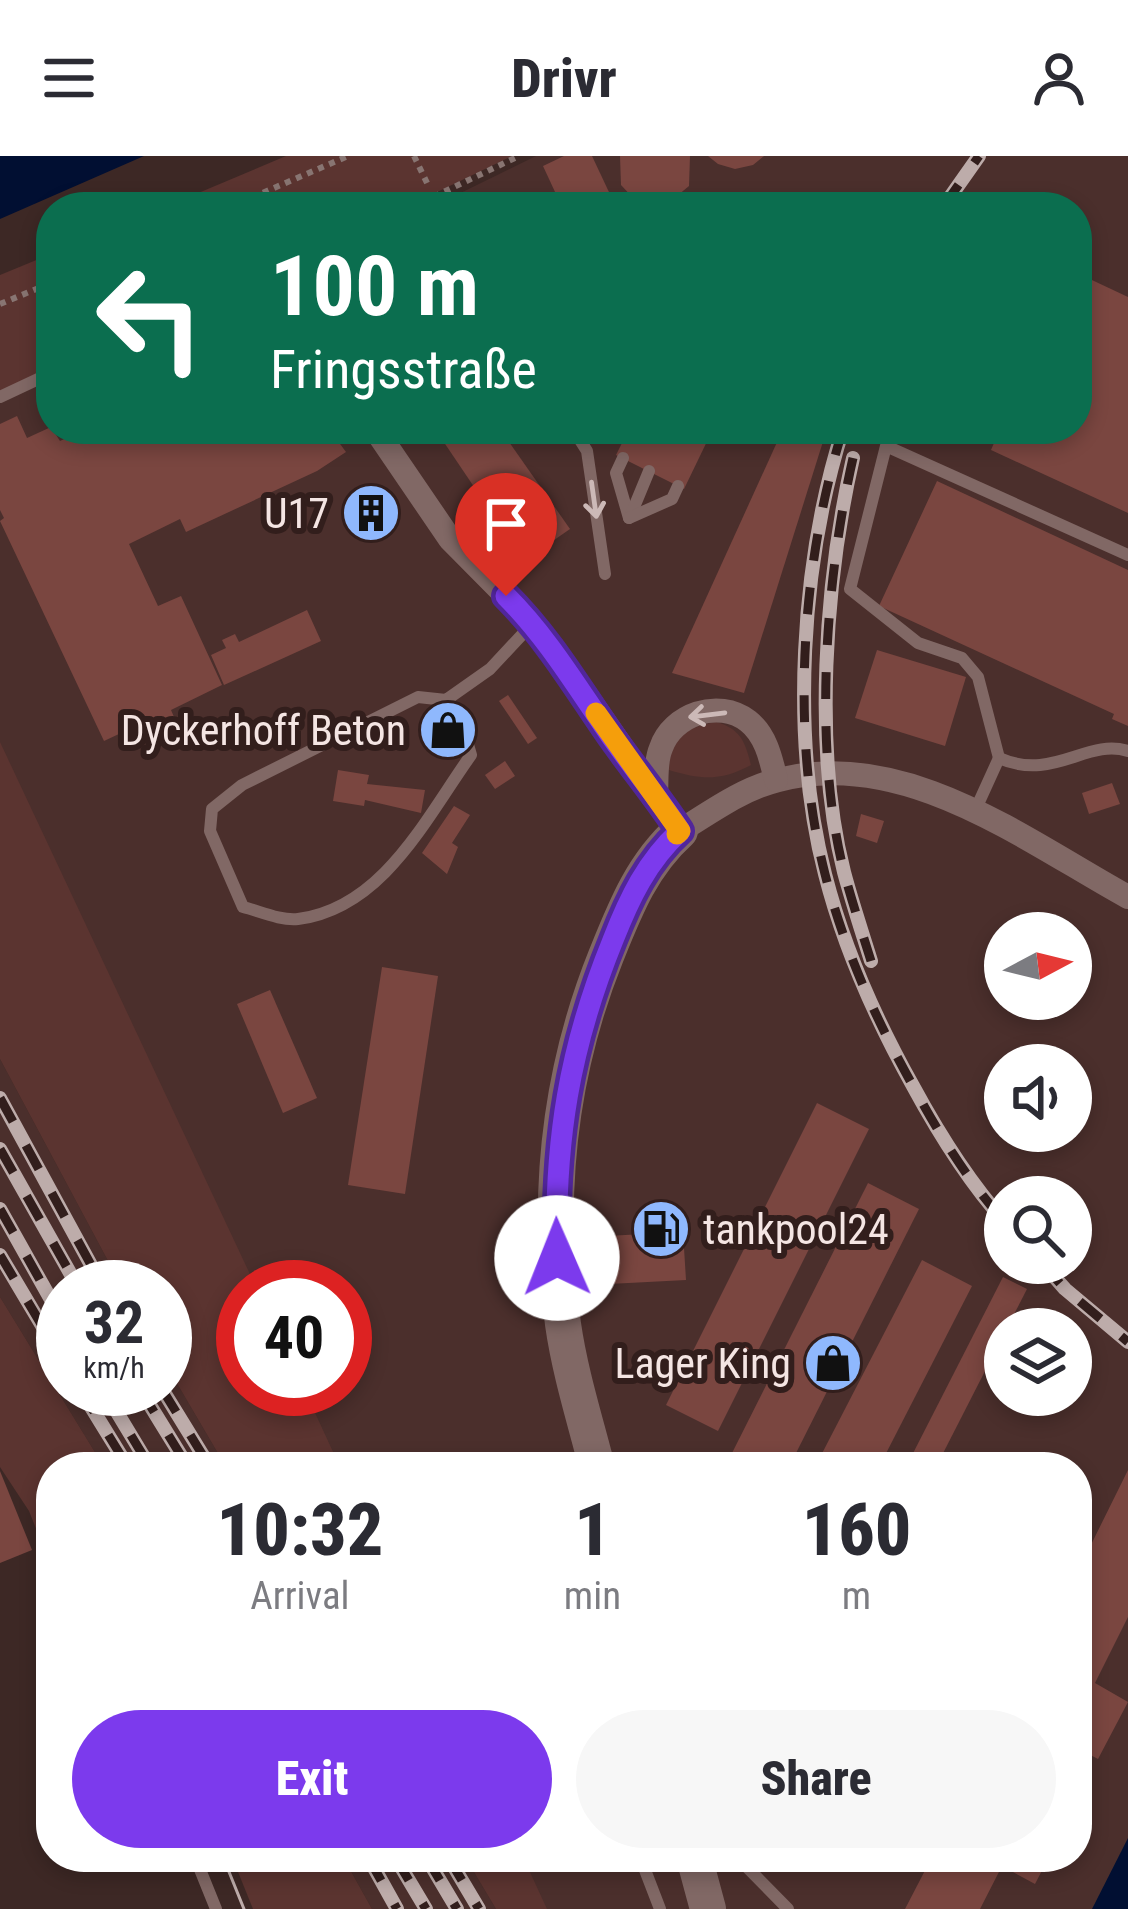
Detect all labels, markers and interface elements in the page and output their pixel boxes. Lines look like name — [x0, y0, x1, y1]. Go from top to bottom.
icon: menu — [36, 45, 102, 111]
icon: person — [1026, 45, 1092, 111]
text: Drivr — [511, 47, 617, 110]
text: 100 m — [270, 237, 479, 336]
icon: left — [72, 240, 228, 396]
text: Fringsstraße — [270, 338, 537, 401]
pin — [455, 473, 557, 596]
one-way arrow — [583, 479, 606, 518]
building icon: U17 — [340, 482, 402, 544]
place label: U17 — [264, 489, 329, 538]
icon: arrive — [473, 491, 539, 557]
shop icon: Dyckerhoff Beton — [417, 699, 479, 761]
one-way arrow — [688, 704, 727, 726]
place label: Dyckerhoff Beton — [121, 706, 406, 755]
north arrow — [984, 912, 1092, 1020]
map controls — [984, 912, 1092, 1416]
button: sound — [984, 1044, 1092, 1152]
button: search — [984, 1176, 1092, 1284]
position arrow — [494, 1195, 620, 1321]
fuel station icon: tankpool24 — [630, 1198, 692, 1260]
place label: tankpool24 — [703, 1205, 889, 1254]
speed limit sign: 40 — [216, 1260, 372, 1416]
text: 32 — [84, 1287, 144, 1358]
button: layers — [984, 1308, 1092, 1416]
shop icon: Lager King — [802, 1332, 864, 1394]
place label: Lager King — [614, 1339, 791, 1388]
text: km/h — [83, 1350, 145, 1385]
text: 10:32 — [217, 1488, 383, 1573]
text: 1 — [574, 1488, 611, 1573]
text: 160 — [802, 1488, 911, 1573]
text: Arrival — [250, 1573, 350, 1619]
text: min — [564, 1573, 621, 1619]
text: m — [842, 1573, 871, 1619]
button: Exit — [72, 1710, 552, 1848]
button: Share — [576, 1710, 1056, 1848]

